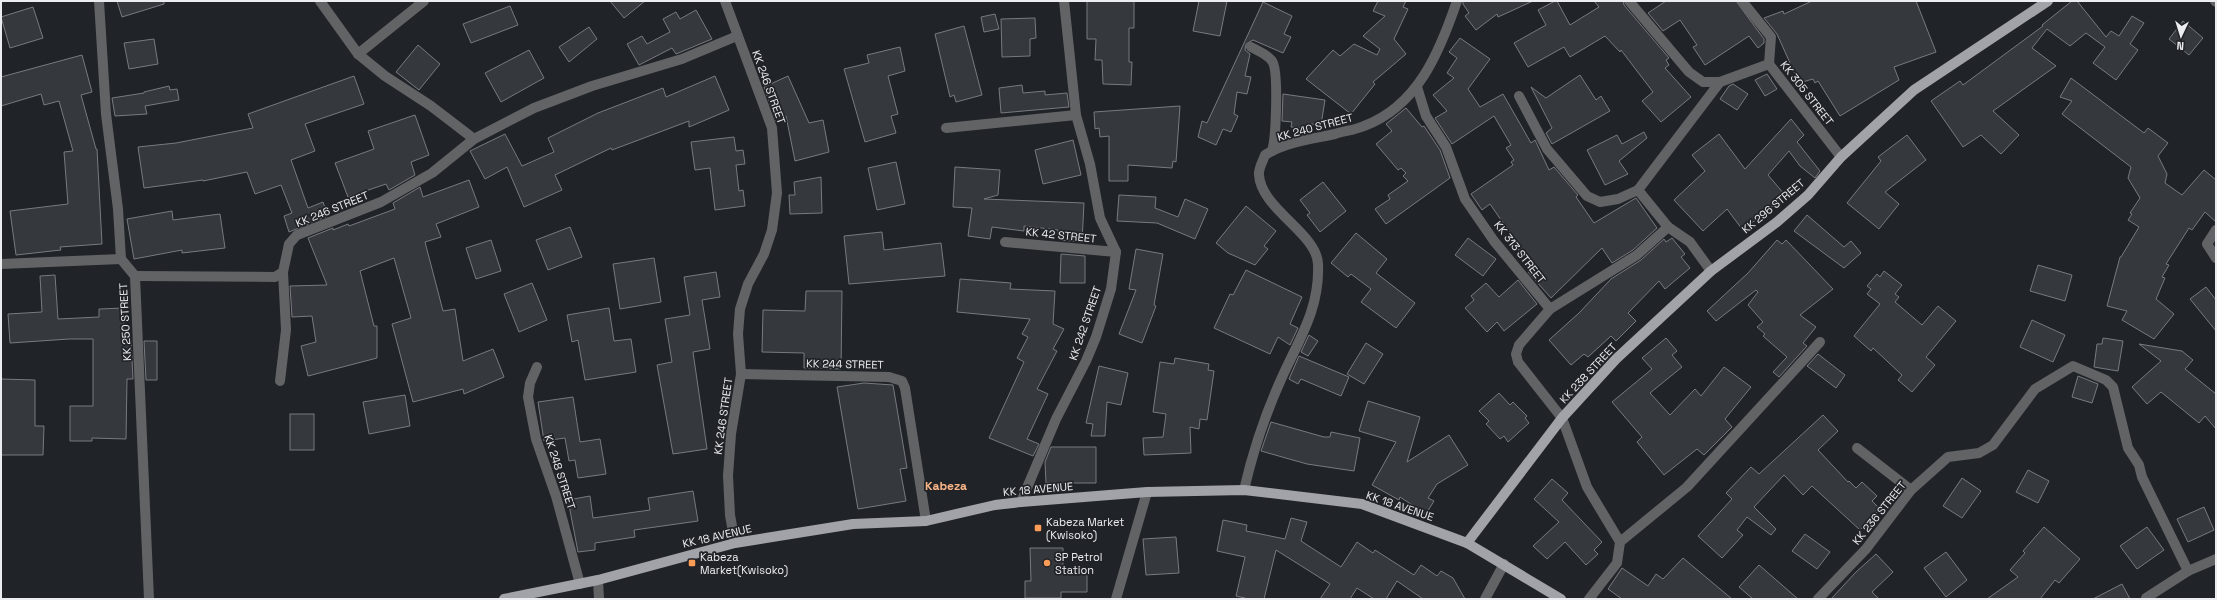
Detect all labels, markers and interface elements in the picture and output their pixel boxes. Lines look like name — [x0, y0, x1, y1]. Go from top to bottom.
north arrow — [2161, 16, 2201, 56]
text: N — [2176, 39, 2184, 53]
street label: KK 246 STREET — [749, 48, 789, 126]
street label: KK 305 STREET — [1777, 58, 1837, 128]
street label: KK 240 STREET — [1276, 110, 1355, 144]
street label: KK 296 STREET — [1739, 175, 1808, 236]
street label: KK 246 STREET — [293, 188, 371, 230]
street label: KK 313 STREET — [1491, 218, 1549, 286]
street label: KK 42 STREET — [1025, 224, 1098, 246]
street label: KK 250 STREET — [116, 282, 134, 361]
street label: KK 242 STREET — [1066, 284, 1104, 362]
street label: KK 238 STREET — [1556, 339, 1620, 406]
street label: KK 244 STREET — [806, 356, 885, 372]
street label: KK 246 STREET — [711, 376, 735, 455]
street label: KK 248 STREET — [541, 433, 579, 512]
district label: Kabeza — [925, 478, 967, 494]
street label: KK 236 STREET — [1849, 478, 1909, 548]
street label: KK 18 AVENUE — [1002, 479, 1074, 499]
street label: KK 18 AVENUE — [1364, 488, 1436, 524]
place label: Kabeza Market (Kwisoko) — [1046, 515, 1124, 542]
street label: KK 18 AVENUE — [681, 521, 753, 551]
marker: Kabeza Market (Kwisoko) — [1033, 523, 1043, 533]
place label: Kabeza Market(Kwisoko) — [700, 550, 788, 577]
place label: SP Petrol Station — [1055, 550, 1102, 577]
marker: Kabeza Market(Kwisoko) — [687, 558, 697, 568]
marker: SP Petrol Station — [1042, 558, 1052, 568]

